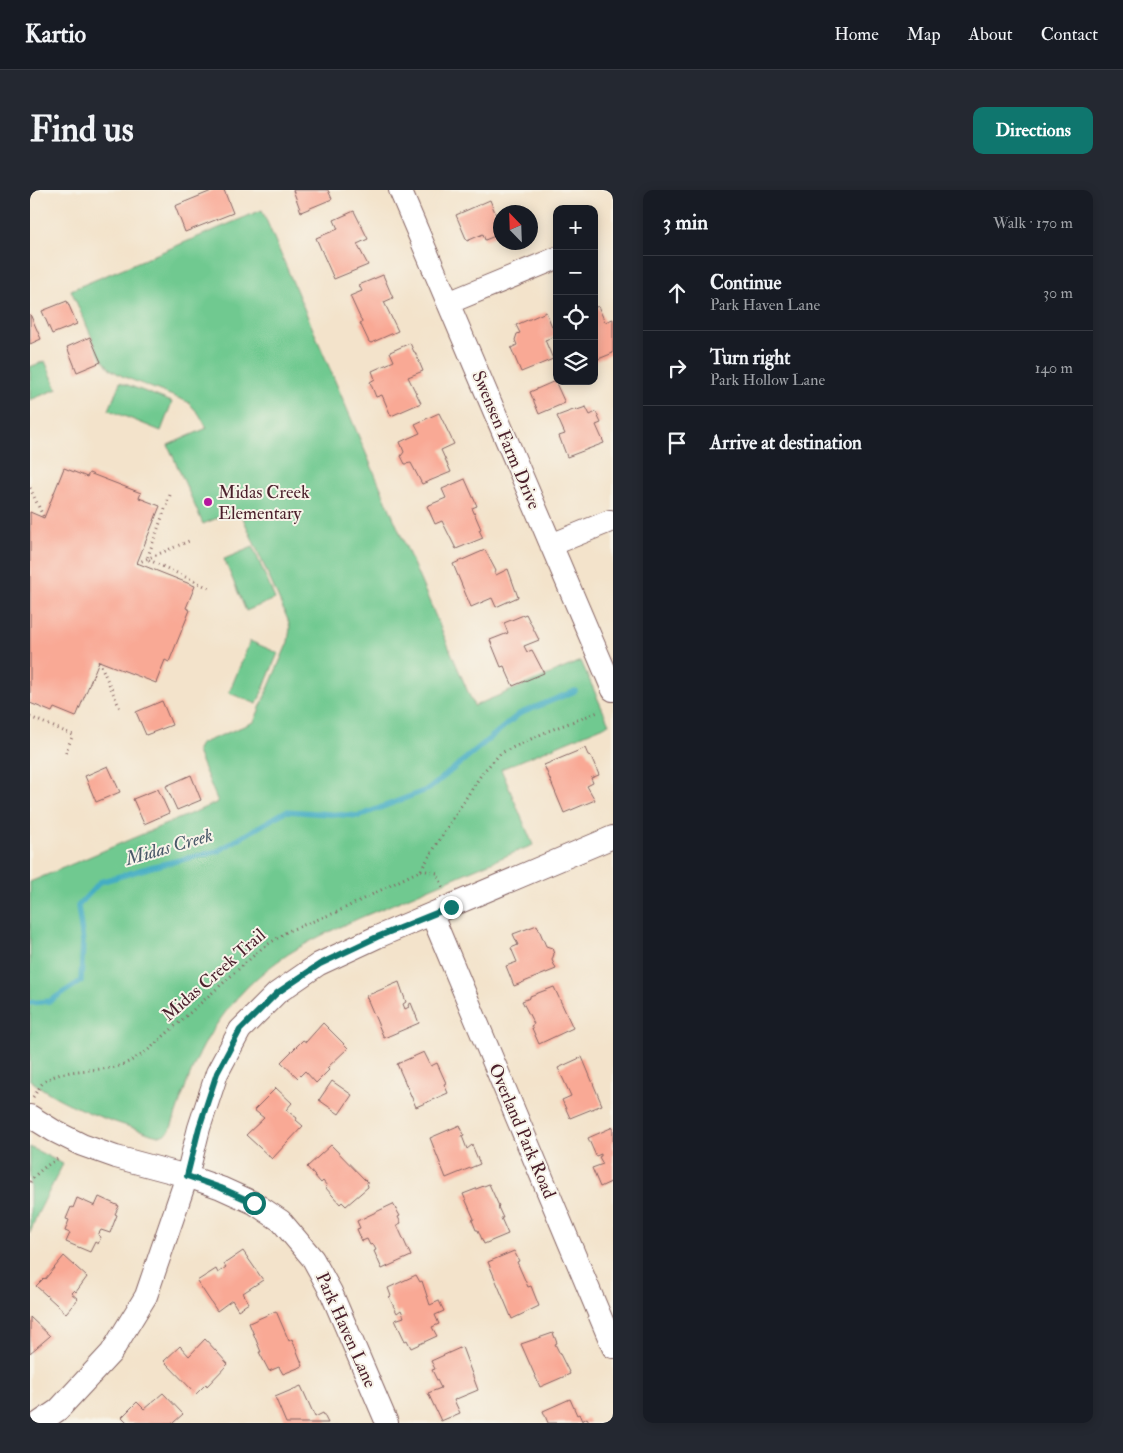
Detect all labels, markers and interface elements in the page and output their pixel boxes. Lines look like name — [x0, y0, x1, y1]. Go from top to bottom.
text: Kartio — [25, 19, 86, 50]
text: Home — [834, 23, 879, 46]
text: Map — [907, 23, 941, 46]
text: About — [969, 23, 1013, 46]
text: Contact — [1041, 23, 1098, 46]
button: Directions — [973, 107, 1093, 154]
text: Find us — [30, 108, 134, 152]
north arrow — [493, 205, 538, 250]
map controls — [553, 205, 598, 385]
button: + — [553, 205, 598, 250]
text: 3 min — [663, 209, 708, 236]
text: Walk · 170 m — [993, 213, 1073, 233]
button: − — [553, 250, 598, 295]
text: Continue — [710, 271, 781, 295]
icon: ahead — [663, 279, 691, 307]
text: 30 m — [1043, 283, 1073, 303]
button: locate — [553, 295, 598, 340]
text: Park Haven Lane — [710, 295, 820, 315]
button: layers — [553, 340, 598, 385]
text: Turn right — [710, 346, 790, 370]
icon: right — [663, 354, 691, 382]
text: 140 m — [1035, 358, 1073, 378]
street label: Swensen Farm Drive — [466, 367, 546, 513]
text: Park Hollow Lane — [710, 370, 825, 390]
icon: arrive — [663, 429, 691, 457]
text: Arrive at destination — [710, 431, 862, 455]
place label: Midas Creek Elementary — [218, 481, 310, 525]
marker: Midas Creek Elementary — [202, 496, 214, 508]
water label: Midas Creek — [122, 823, 216, 871]
route end — [440, 896, 463, 919]
street label: Midas Creek Trail — [157, 923, 271, 1026]
street label: Overland Park Road — [483, 1060, 561, 1202]
route start — [243, 1192, 266, 1215]
street label: Park Haven Lane — [310, 1269, 382, 1392]

